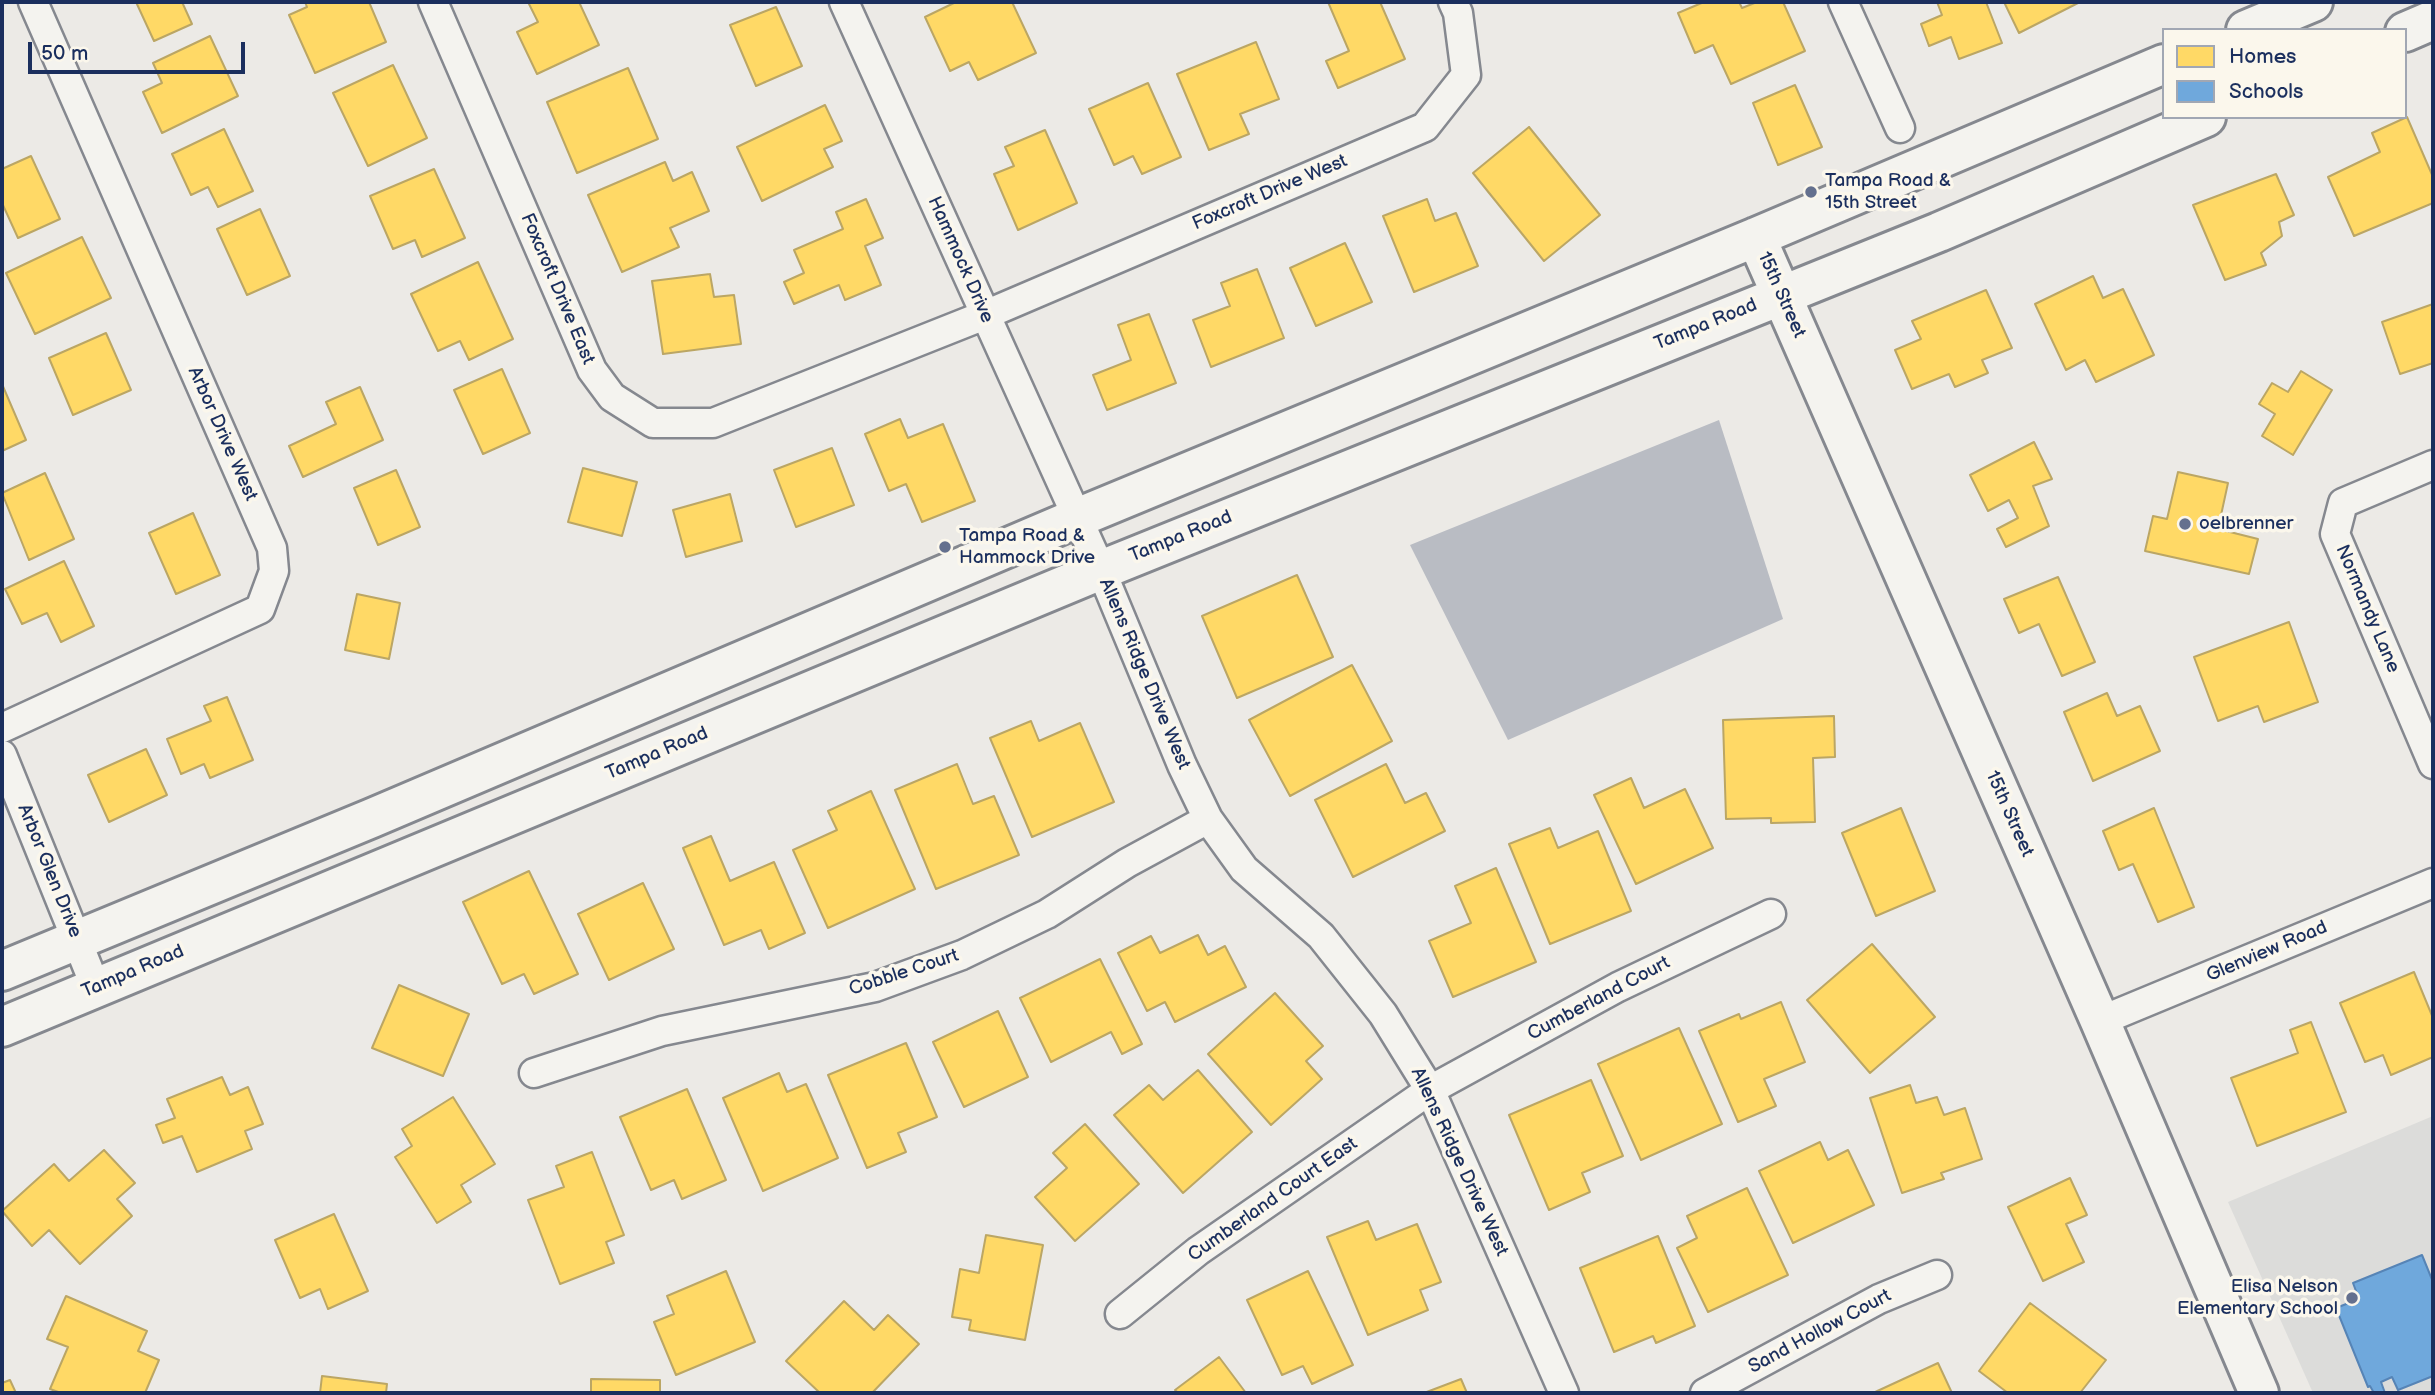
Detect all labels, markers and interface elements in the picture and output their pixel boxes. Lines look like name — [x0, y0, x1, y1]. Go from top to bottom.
scale bar — [32, 28, 248, 72]
legend — [2162, 28, 2407, 119]
text: 50 m — [41, 41, 88, 66]
text: Homes — [2229, 44, 2297, 69]
text: Schools — [2229, 79, 2303, 104]
street label: Foxcroft Drive West — [1189, 150, 1351, 236]
place label: Tampa Road & 15th Street — [1825, 170, 1951, 214]
marker: Tampa Road & 15th Street — [1803, 184, 1819, 200]
street label: Hammock Drive — [922, 193, 998, 327]
street label: Foxcroft Drive East — [515, 210, 599, 368]
street label: 15th Street — [1752, 248, 1810, 342]
street label: Tampa Road — [1651, 294, 1761, 356]
street label: Arbor Drive West — [182, 363, 262, 505]
street label: Tampa Road — [1126, 506, 1236, 568]
place label: oelbrenner — [2199, 513, 2293, 535]
marker: oelbrenner — [2177, 516, 2193, 532]
place label: Tampa Road & Hammock Drive — [959, 525, 1095, 569]
marker: Tampa Road & Hammock Drive — [937, 539, 953, 555]
street label: Normandy Lane — [2330, 542, 2404, 676]
street label: Allens Ridge Drive West — [1093, 575, 1195, 773]
street label: Tampa Road — [602, 722, 712, 786]
street label: 15th Street — [1980, 767, 2038, 861]
street label: Arbor Glen Drive — [12, 801, 86, 941]
street label: Glenview Road — [2203, 916, 2331, 988]
street label: Tampa Road — [78, 940, 188, 1004]
street label: Cobble Court — [846, 945, 962, 1001]
street label: Cumberland Court — [1524, 952, 1674, 1046]
street label: Allens Ridge Drive West — [1405, 1064, 1513, 1260]
street label: Cumberland Court East — [1184, 1133, 1362, 1267]
place label: Elisa Nelson Elementary School — [2177, 1276, 2338, 1320]
street label: Sand Hollow Court — [1745, 1285, 1895, 1379]
marker: Elisa Nelson Elementary School — [2344, 1290, 2360, 1306]

